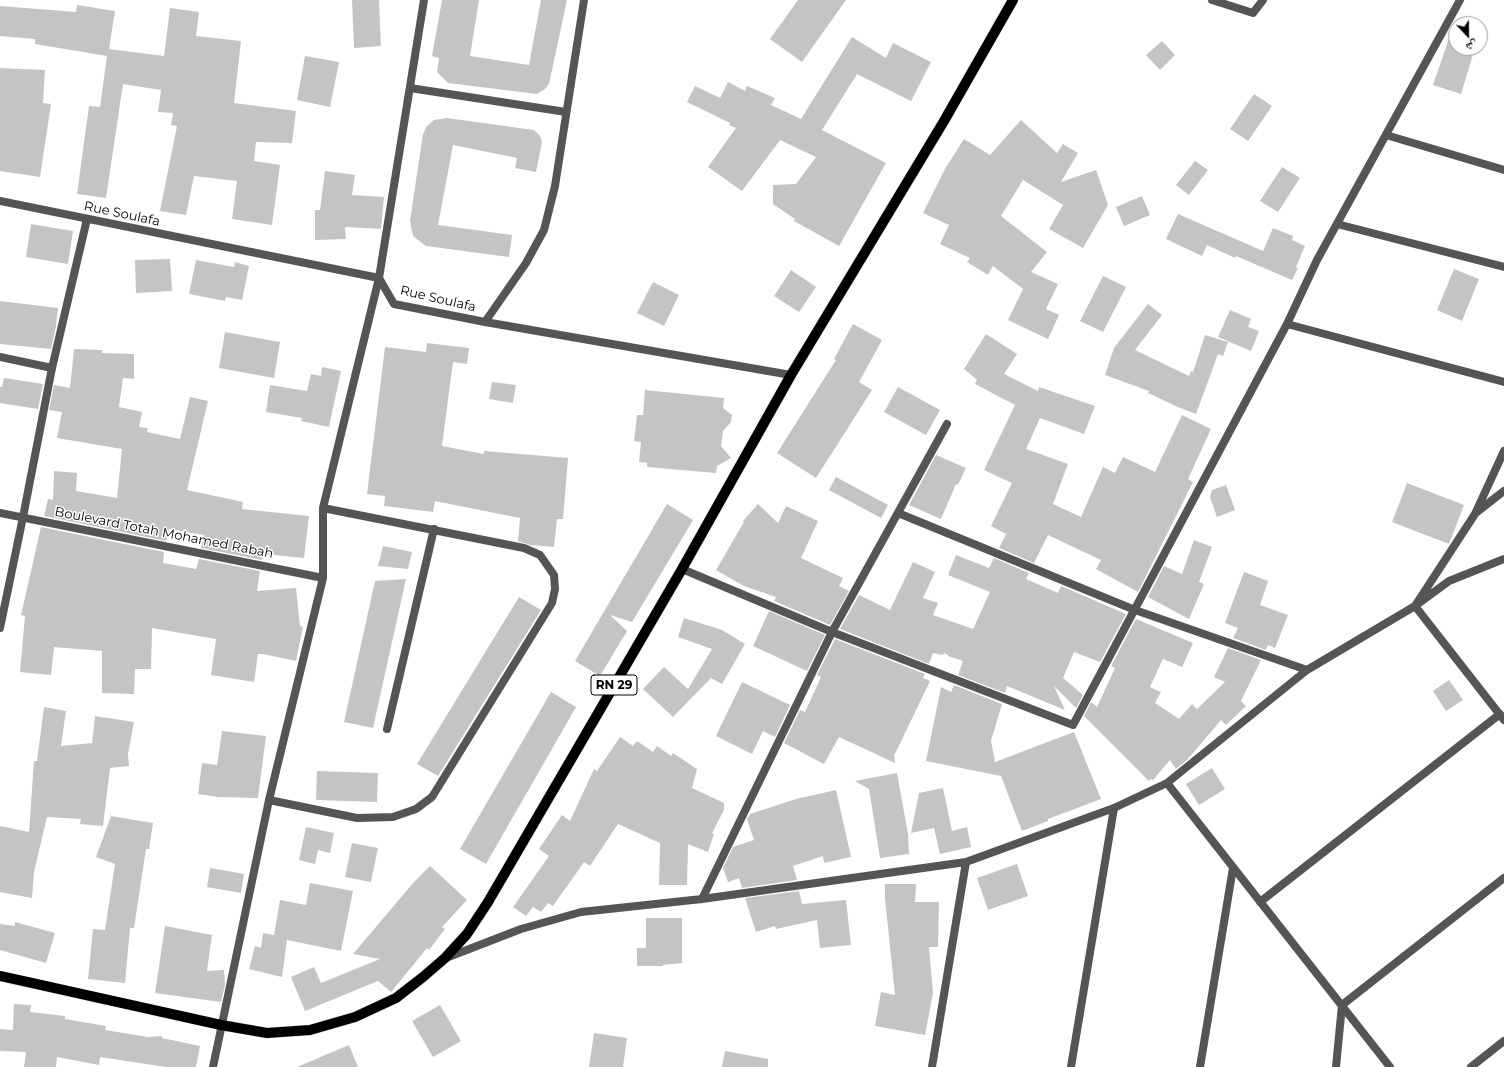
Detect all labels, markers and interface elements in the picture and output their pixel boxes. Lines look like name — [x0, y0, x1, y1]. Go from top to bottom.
north arrow — [1448, 16, 1488, 56]
text: ش — [1464, 38, 1480, 55]
street label: Rue Soulafa — [83, 198, 161, 230]
street label: Rue Soulafa — [399, 283, 477, 315]
street label: Boulevard Totah Mohamed Rabah — [53, 504, 275, 562]
road number: RN 29 — [591, 675, 637, 695]

